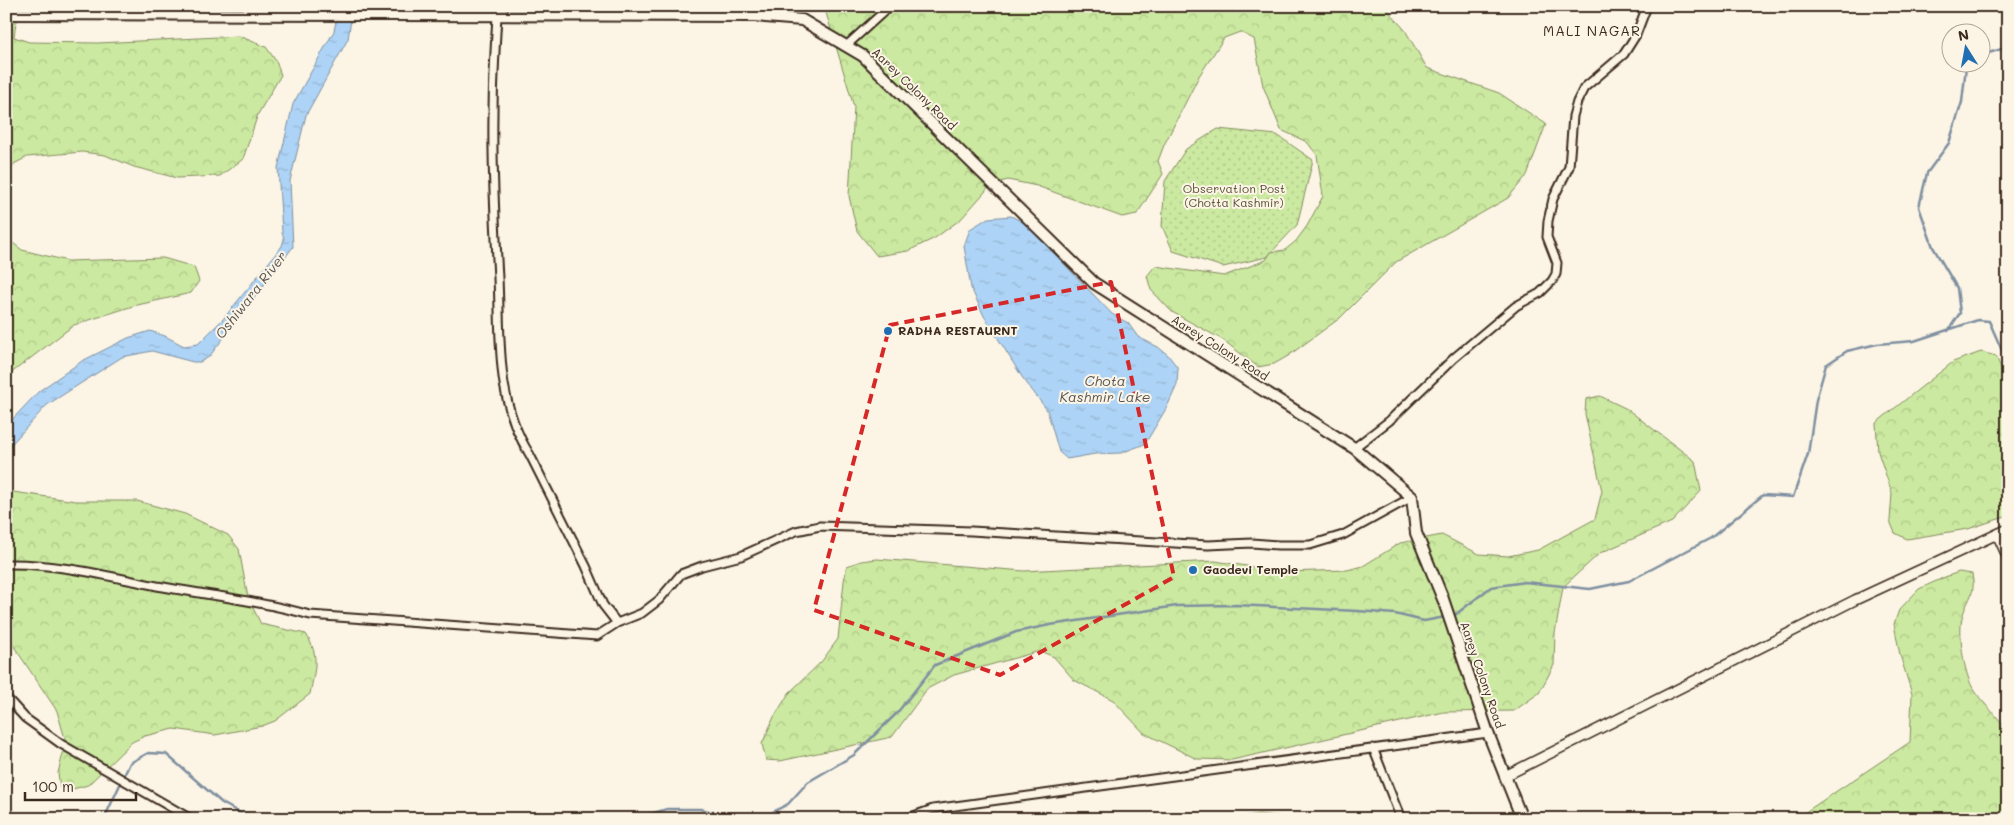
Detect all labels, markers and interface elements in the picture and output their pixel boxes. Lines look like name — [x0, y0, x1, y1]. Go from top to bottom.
district label: MALI NAGAR — [1543, 21, 1641, 40]
north arrow — [1942, 22, 1992, 72]
text: N — [1956, 24, 1970, 45]
street label: Aarey Colony Road — [869, 44, 961, 133]
park label: Observation Post (Chotta Kashmir) — [1183, 180, 1285, 210]
water label: Oshiwara River — [210, 247, 291, 342]
street label: Aarey Colony Road — [1169, 311, 1273, 384]
place label: RADHA RESTAURNT — [898, 322, 1018, 338]
marker: RADHA RESTAURNT — [882, 325, 894, 337]
water label: Chota Kashmir Lake — [1059, 371, 1151, 406]
place label: Gaodevi Temple — [1203, 561, 1298, 577]
marker: Gaodevi Temple — [1187, 564, 1199, 576]
street label: Aarey Colony Road — [1457, 619, 1509, 730]
scale bar — [25, 770, 136, 802]
text: 100 m — [32, 776, 74, 796]

